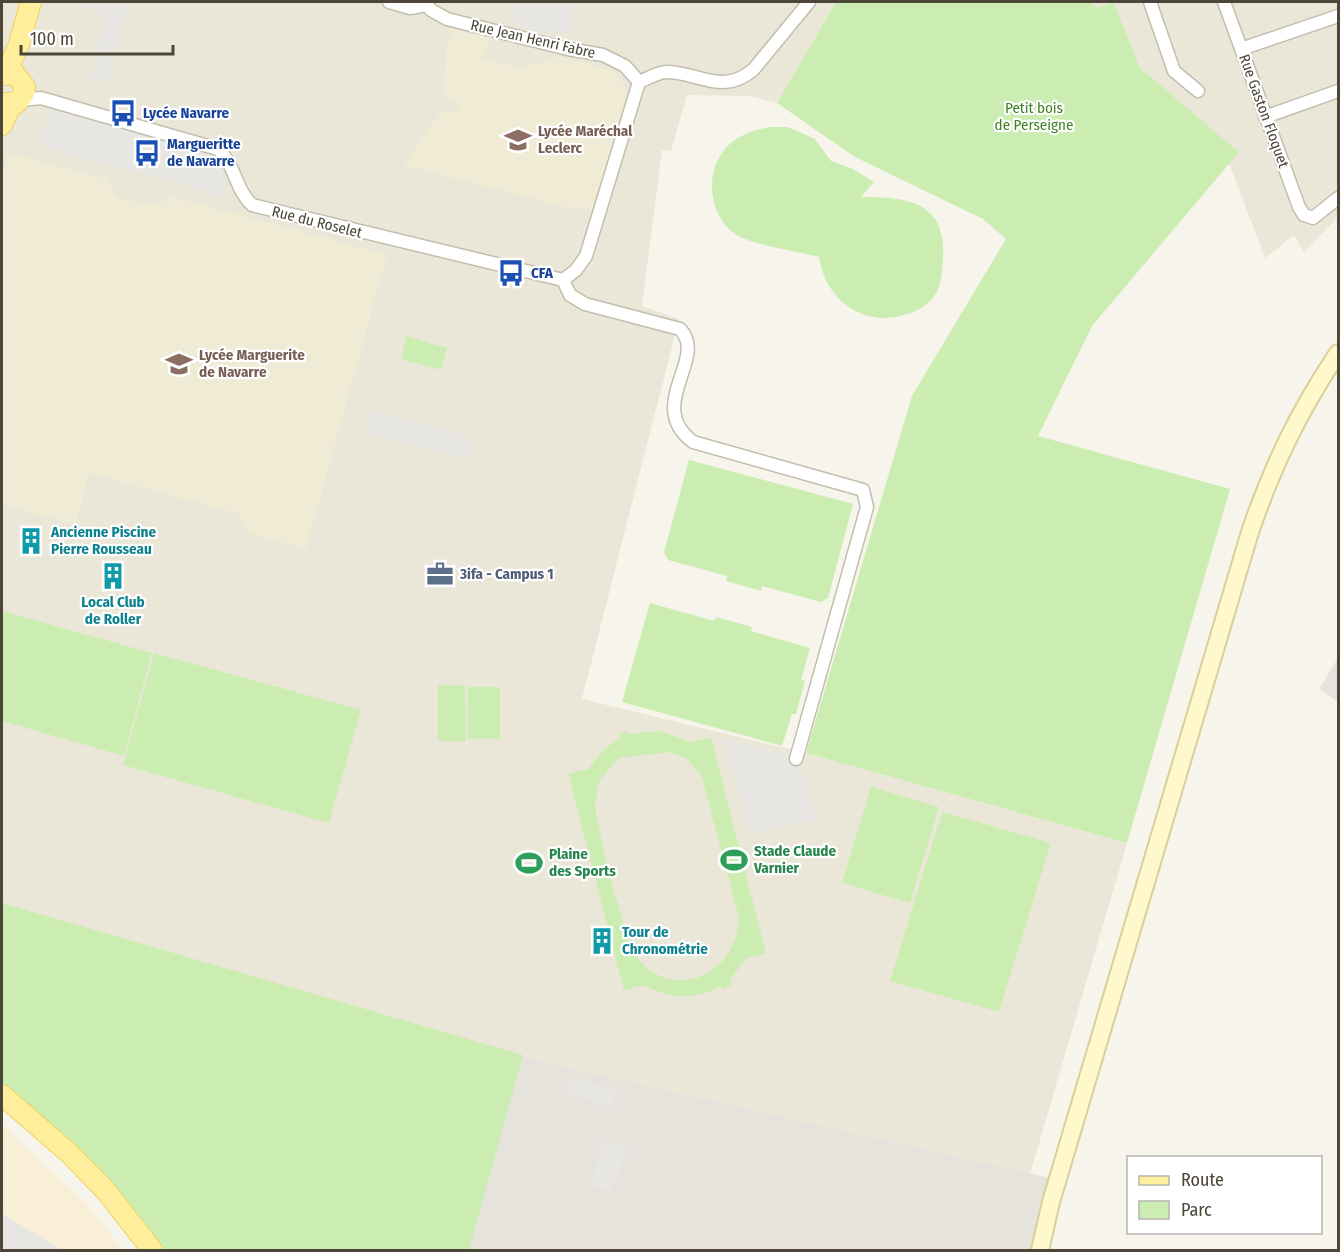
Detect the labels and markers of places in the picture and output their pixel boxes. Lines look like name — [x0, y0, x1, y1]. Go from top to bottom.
bus stop icon: Lycée Navarre — [108, 98, 138, 128]
place label: Lycée Navarre — [143, 104, 229, 122]
place label: Lycée Maréchal Leclerc — [538, 122, 633, 157]
school or university icon: Lycée Maréchal Leclerc — [503, 125, 533, 155]
place label: Margueritte de Navarre — [167, 135, 241, 170]
bus stop icon: Margueritte de Navarre — [132, 138, 162, 168]
bus stop icon: CFA — [496, 258, 526, 288]
place label: CFA — [531, 264, 554, 282]
place label: Lycée Marguerite de Navarre — [199, 346, 305, 381]
school or university icon: Lycée Marguerite de Navarre — [164, 349, 194, 379]
place label: Ancienne Piscine Pierre Rousseau — [50, 523, 156, 558]
building icon: Ancienne Piscine Pierre Rousseau — [16, 526, 46, 556]
office icon: 3ifa - Campus 1 — [425, 559, 455, 589]
building icon: Local Club de Roller — [98, 561, 128, 591]
place label: 3ifa - Campus 1 — [459, 565, 553, 583]
place label: Local Club de Roller — [81, 593, 145, 628]
place label: Stade Claude Varnier — [753, 842, 836, 877]
place label: Plaine des Sports — [549, 845, 616, 880]
sports icon: Stade Claude Varnier — [719, 845, 749, 875]
sports icon: Plaine des Sports — [514, 848, 544, 878]
place label: Tour de Chronométrie — [622, 923, 708, 958]
building icon: Tour de Chronométrie — [587, 926, 617, 956]

